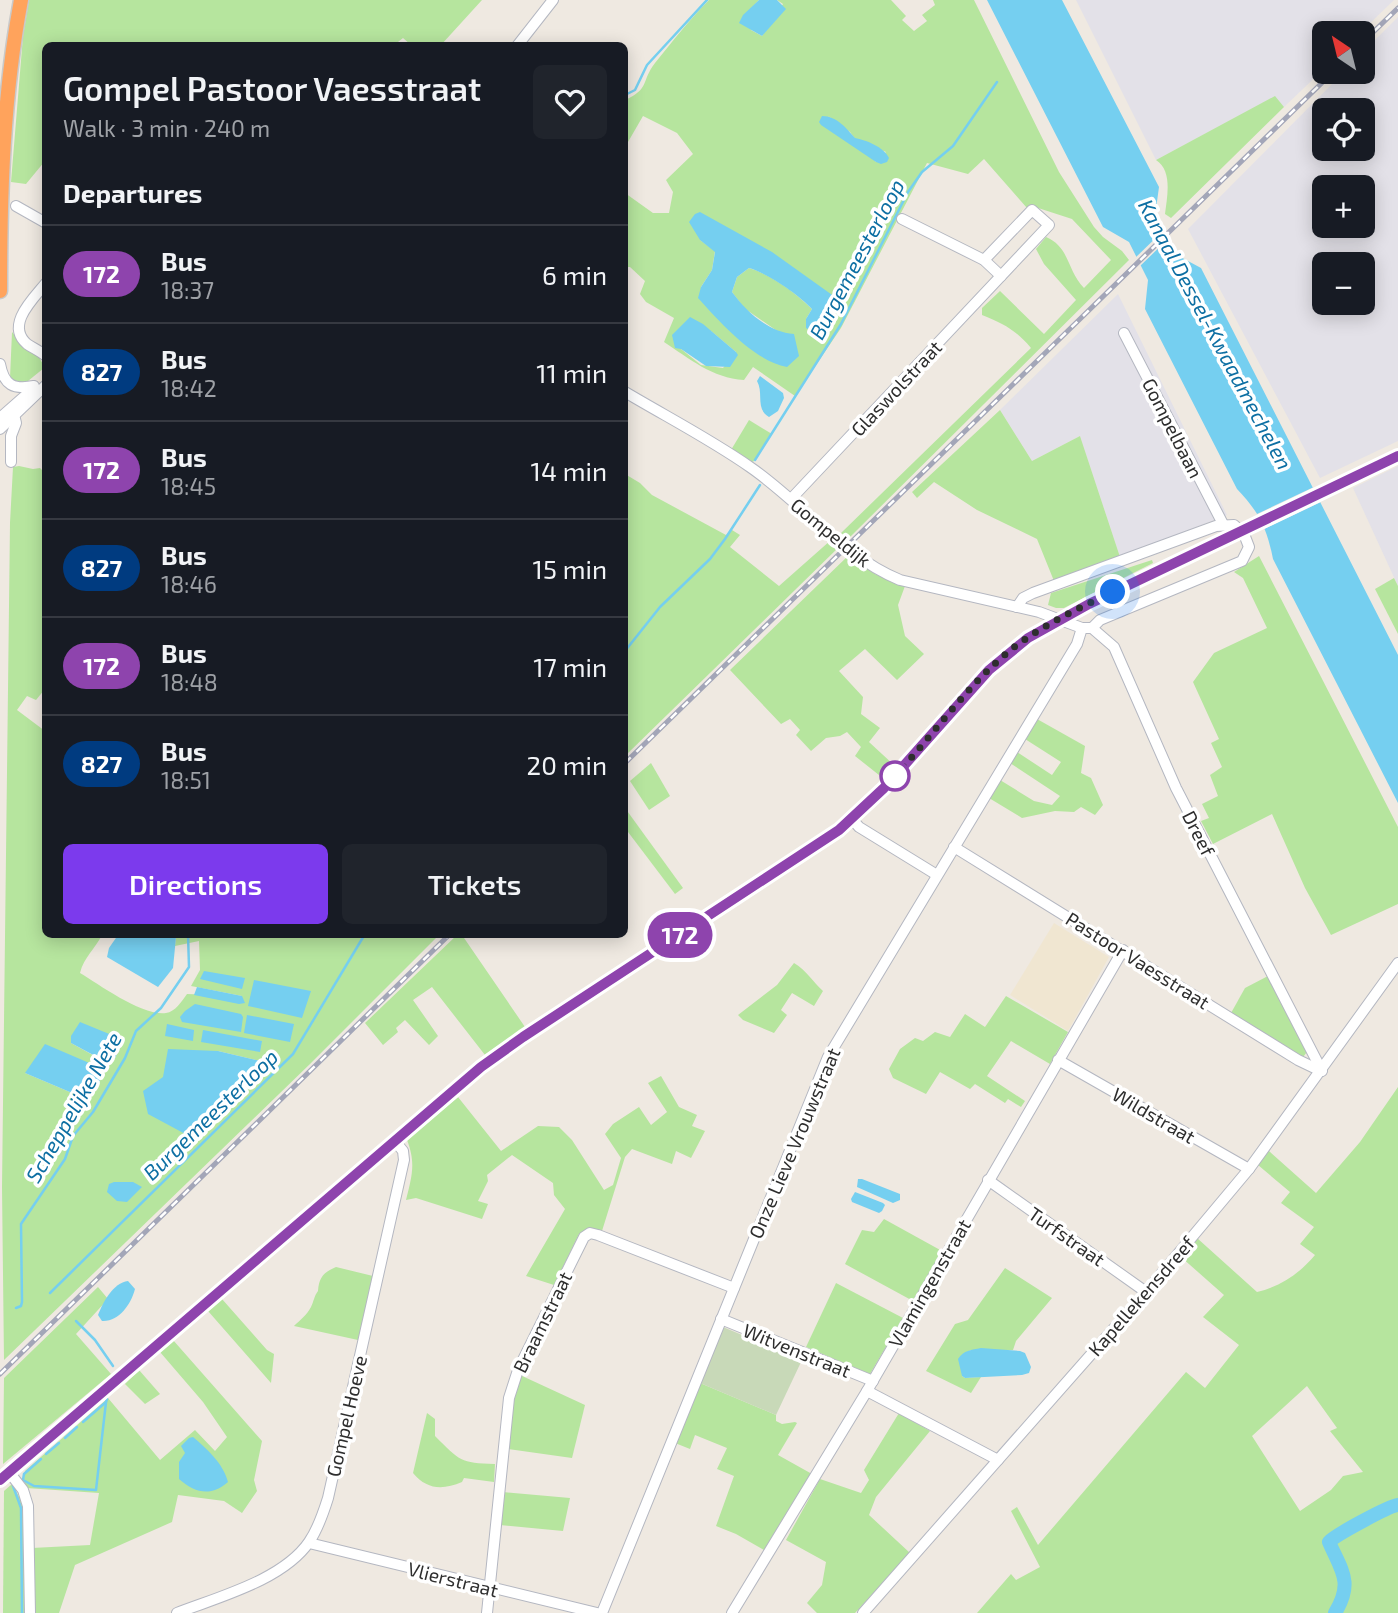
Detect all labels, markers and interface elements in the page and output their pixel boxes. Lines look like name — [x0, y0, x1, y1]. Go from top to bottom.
north arrow — [1312, 21, 1376, 84]
map controls — [1312, 21, 1375, 315]
button: heart — [533, 65, 607, 139]
text: Gompel Pastoor Vaesstraat — [63, 68, 481, 108]
button: locate — [1312, 98, 1375, 161]
text: Walk · 3 min · 240 m — [63, 114, 270, 142]
water label: Burgemeesterloop — [803, 175, 909, 343]
button: + — [1312, 175, 1375, 238]
text: Departures — [63, 177, 202, 208]
water label: Kanaal Dessel-Kwaadmechelen — [1134, 195, 1298, 473]
text: Bus — [161, 245, 207, 276]
button: − — [1312, 252, 1375, 315]
text: 172 — [83, 259, 120, 288]
text: 6 min — [542, 259, 607, 290]
text: 18:37 — [161, 276, 214, 304]
street label: Glaswolstraat — [846, 335, 946, 441]
text: Bus — [161, 343, 207, 374]
text: 827 — [81, 357, 122, 386]
text: 11 min — [536, 357, 607, 388]
text: 18:42 — [161, 374, 217, 402]
street label: Gompelbaan — [1138, 374, 1208, 482]
text: Bus — [161, 441, 207, 472]
text: 172 — [83, 455, 120, 484]
text: 14 min — [531, 455, 607, 486]
text: 18:45 — [161, 472, 216, 500]
street label: Gompeldijk — [786, 493, 876, 571]
text: Bus — [161, 539, 207, 570]
text: 827 — [81, 553, 122, 582]
text: 15 min — [533, 553, 607, 584]
text: 18:46 — [161, 570, 217, 598]
your location — [1095, 574, 1130, 609]
text: Bus — [161, 637, 207, 668]
text: 172 — [83, 651, 120, 680]
text: 17 min — [533, 651, 607, 682]
text: 18:48 — [161, 668, 218, 696]
text: Bus — [161, 735, 207, 766]
text: 827 — [81, 749, 122, 778]
text: 20 min — [527, 749, 607, 780]
unlabelled marker — [880, 761, 910, 791]
text: 18:51 — [161, 766, 211, 794]
street label: Dreef — [1178, 807, 1220, 860]
button: Directions — [63, 844, 328, 924]
button: Tickets — [342, 844, 607, 924]
street label: Pastoor Vaesstraat — [1062, 907, 1214, 1013]
line badge: 172 — [640, 912, 720, 958]
text: 172 — [662, 920, 698, 949]
water label: Scheppelijke Nete — [20, 1027, 127, 1187]
water label: Burgemeesterloop — [138, 1043, 282, 1185]
street label: Onze Lieve Vrouwstraat — [743, 1044, 845, 1242]
street label: Wildstraat — [1108, 1082, 1200, 1148]
street label: Turfstraat — [1025, 1201, 1109, 1271]
street label: Vlamingenstraat — [883, 1215, 975, 1351]
street label: Kapellekensdreef — [1083, 1231, 1200, 1360]
street label: Braamstraat — [508, 1268, 576, 1376]
street label: Witvenstraat — [740, 1318, 854, 1382]
street label: Gompel Hoeve — [321, 1353, 371, 1479]
street label: Vlierstraat — [405, 1557, 501, 1601]

